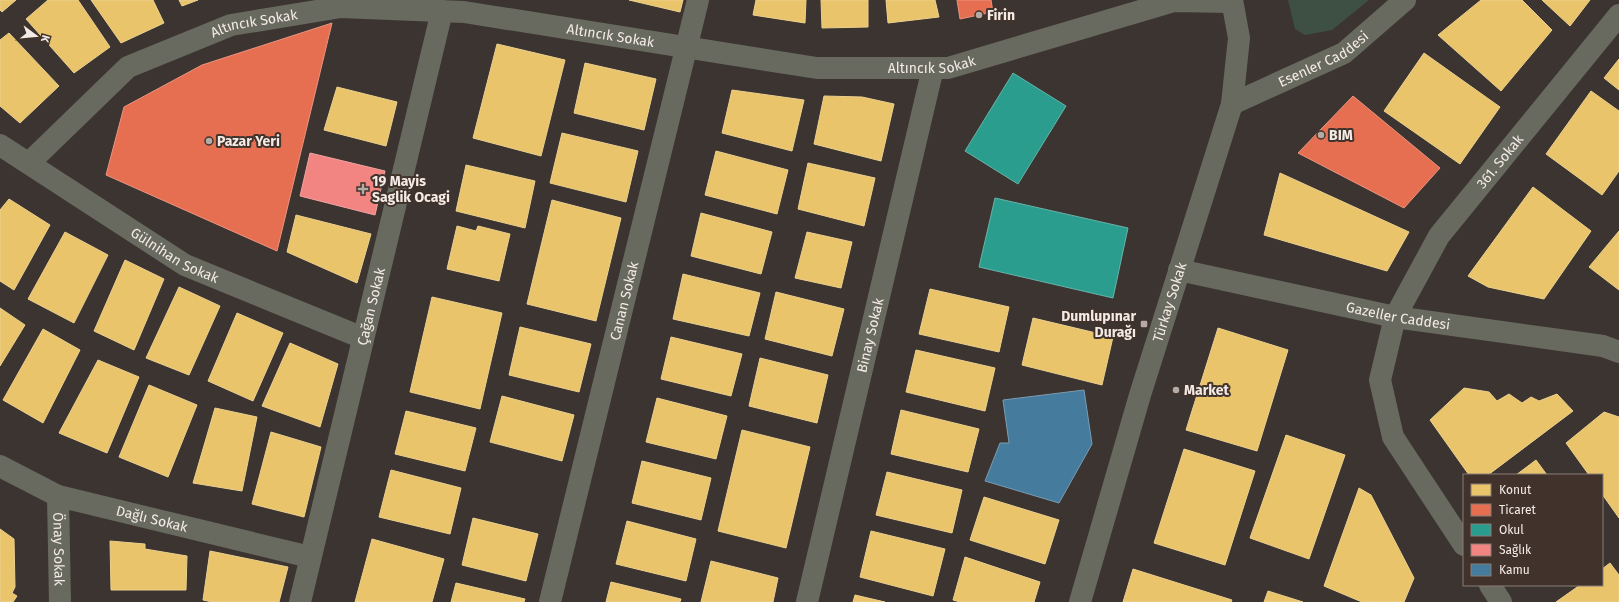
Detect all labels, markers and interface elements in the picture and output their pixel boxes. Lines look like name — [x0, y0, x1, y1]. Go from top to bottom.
street label: Altıncık Sokak — [208, 6, 299, 41]
place label: Firin — [987, 7, 1015, 24]
marker: Firin — [974, 10, 984, 20]
north arrow — [16, 16, 56, 56]
street label: Altıncık Sokak — [565, 20, 656, 51]
street label: Esenler Caddesi — [1275, 27, 1372, 90]
text: K — [38, 33, 52, 45]
street label: Altıncık Sokak — [888, 52, 978, 77]
place label: BIM — [1329, 127, 1353, 144]
marker: BIM — [1316, 130, 1326, 140]
street label: 361. Sokak — [1473, 130, 1527, 192]
place label: Pazar Yeri — [217, 133, 280, 150]
marker: Pazar Yeri — [204, 136, 214, 146]
place label: 19 Mayis Saglik Ocagi — [372, 173, 450, 206]
marker: 19 Mayis Saglik Ocagi — [357, 183, 369, 195]
street label: Gülnihan Sokak — [128, 224, 222, 287]
street label: Canan Sokak — [606, 259, 642, 342]
street label: Türkay Sokak — [1149, 259, 1190, 344]
street label: Çağan Sokak — [353, 265, 389, 347]
street label: Binay Sokak — [853, 295, 887, 374]
street label: Gazeller Caddesi — [1345, 298, 1451, 333]
place label: Dumlupınar Durağı — [1061, 308, 1136, 341]
marker: Dumlupınar Durağı — [1139, 319, 1149, 329]
place label: Market — [1184, 382, 1230, 399]
marker: Market — [1171, 385, 1181, 395]
legend — [1463, 474, 1603, 586]
text: Konut — [1499, 483, 1532, 497]
street label: Dağlı Sokak — [114, 502, 190, 536]
text: Ticaret — [1499, 503, 1537, 517]
street label: Önay Sokak — [50, 512, 68, 587]
text: Okul — [1499, 523, 1524, 537]
text: Sağlık — [1499, 543, 1532, 557]
text: Kamu — [1499, 563, 1530, 577]

